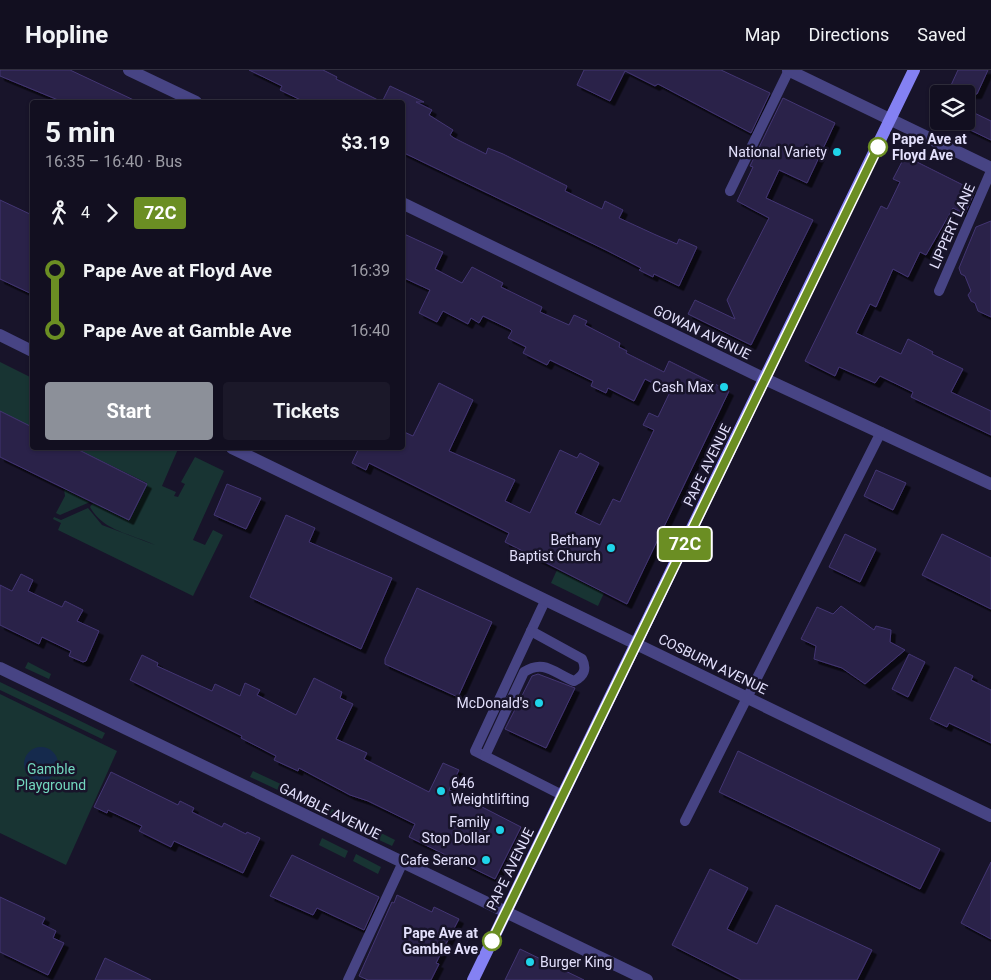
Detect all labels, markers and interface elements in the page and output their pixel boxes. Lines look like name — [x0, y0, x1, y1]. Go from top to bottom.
text: Hopline — [25, 21, 108, 49]
text: Map — [745, 24, 780, 45]
text: Directions — [808, 24, 889, 45]
text: Saved — [917, 24, 966, 45]
map controls — [930, 85, 975, 130]
button: layers — [930, 85, 975, 130]
text: 5 min — [45, 116, 115, 149]
text: $3.19 — [341, 131, 390, 154]
place label: Pape Ave at Floyd Ave — [892, 131, 967, 163]
marker: Pape Ave at Floyd Ave — [868, 137, 888, 157]
place label: National Variety — [728, 144, 827, 160]
marker: National Variety — [831, 146, 843, 158]
text: 16:35 – 16:40 · Bus — [45, 152, 182, 171]
street label: LIPPERT LANE — [926, 181, 978, 271]
icon: walk — [45, 199, 73, 227]
icon: forward — [98, 199, 126, 227]
text: 72C — [144, 202, 176, 223]
text: 4 — [81, 203, 90, 222]
text: Pape Ave at Floyd Ave — [83, 259, 272, 282]
text: 16:39 — [350, 261, 390, 280]
street label: GOWAN AVENUE — [651, 302, 753, 363]
text: Pape Ave at Gamble Ave — [83, 319, 291, 342]
text: 16:40 — [350, 321, 390, 340]
place label: Cash Max — [652, 379, 714, 395]
marker: Cash Max — [718, 381, 730, 393]
button: Start — [45, 382, 213, 440]
button: Tickets — [223, 382, 390, 440]
street label: PAPE AVENUE — [680, 421, 734, 509]
line badge: 72C — [656, 528, 714, 560]
place label: Bethany Baptist Church — [509, 532, 601, 564]
text: 72C — [669, 533, 701, 554]
marker: Bethany Baptist Church — [605, 542, 617, 554]
street label: COSBURN AVENUE — [656, 631, 770, 697]
place label: McDonald's — [457, 695, 529, 711]
marker: McDonald's — [533, 697, 545, 709]
park label: Gamble Playground — [16, 761, 86, 793]
place label: 646 Weightlifting — [451, 775, 529, 807]
street label: GAMBLE AVENUE — [277, 779, 383, 843]
marker: 646 Weightlifting — [435, 785, 447, 797]
place label: Family Stop Dollar — [422, 814, 490, 846]
marker: Family Stop Dollar — [494, 824, 506, 836]
street label: PAPE AVENUE — [483, 825, 537, 913]
place label: Cafe Serano — [400, 852, 476, 868]
marker: Cafe Serano — [480, 854, 492, 866]
place label: Pape Ave at Gamble Ave — [403, 925, 478, 957]
marker: Pape Ave at Gamble Ave — [482, 931, 502, 951]
place label: Burger King — [540, 954, 612, 970]
marker: Burger King — [524, 956, 536, 968]

